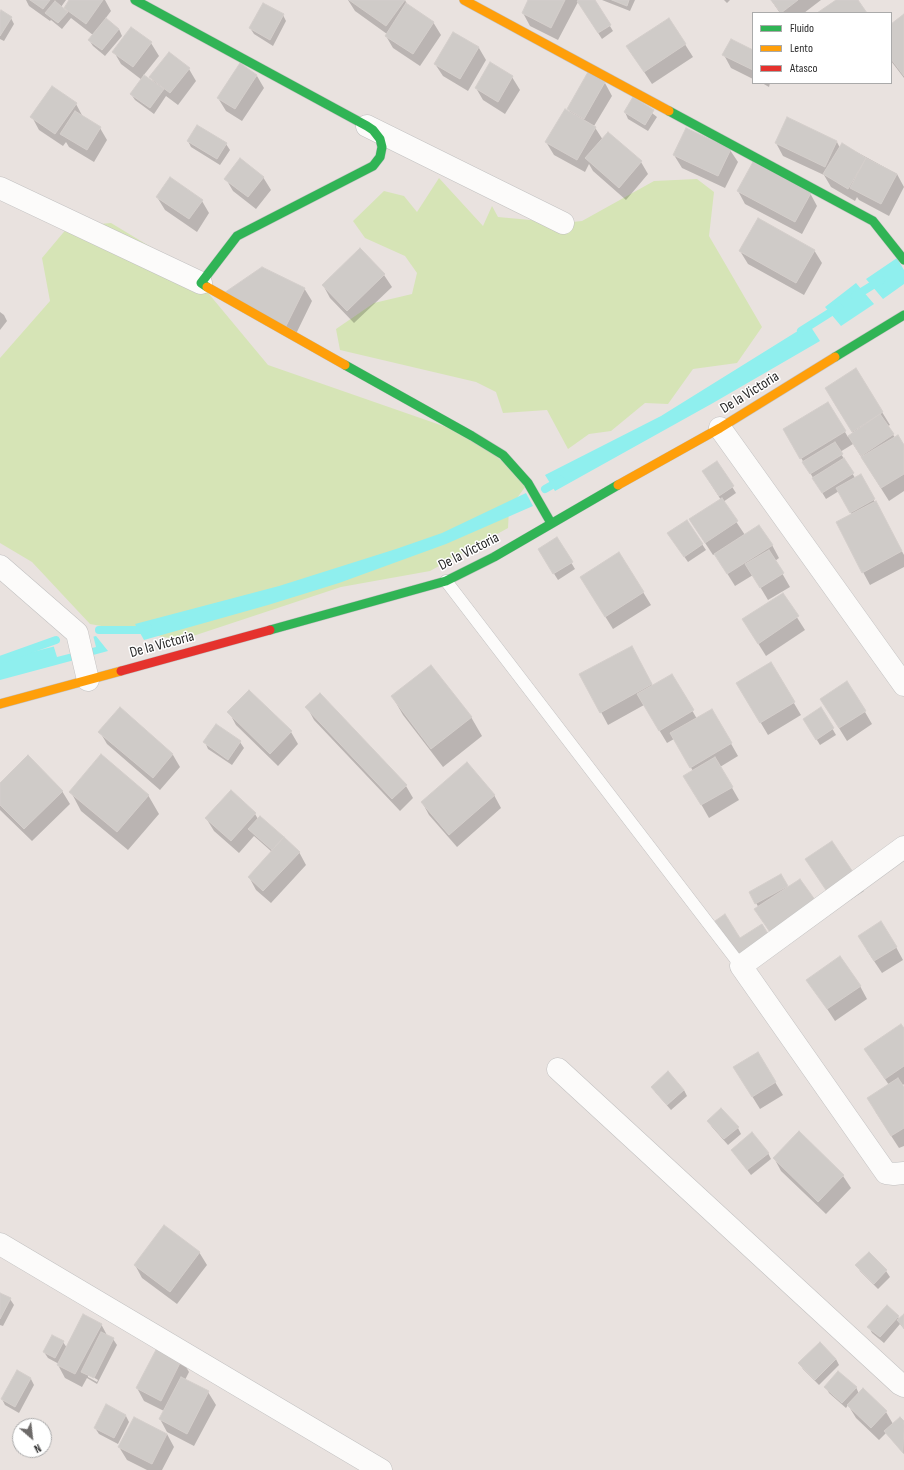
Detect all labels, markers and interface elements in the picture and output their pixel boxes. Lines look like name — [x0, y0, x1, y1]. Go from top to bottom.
legend — [752, 12, 892, 84]
text: Fluido — [790, 21, 814, 36]
text: Lento — [790, 41, 813, 56]
text: Atasco — [790, 61, 817, 76]
street label: De la Victoria — [717, 368, 783, 418]
street label: De la Victoria — [436, 529, 502, 575]
street label: De la Victoria — [128, 628, 196, 662]
north arrow — [12, 1418, 52, 1458]
text: N — [32, 1441, 43, 1455]

